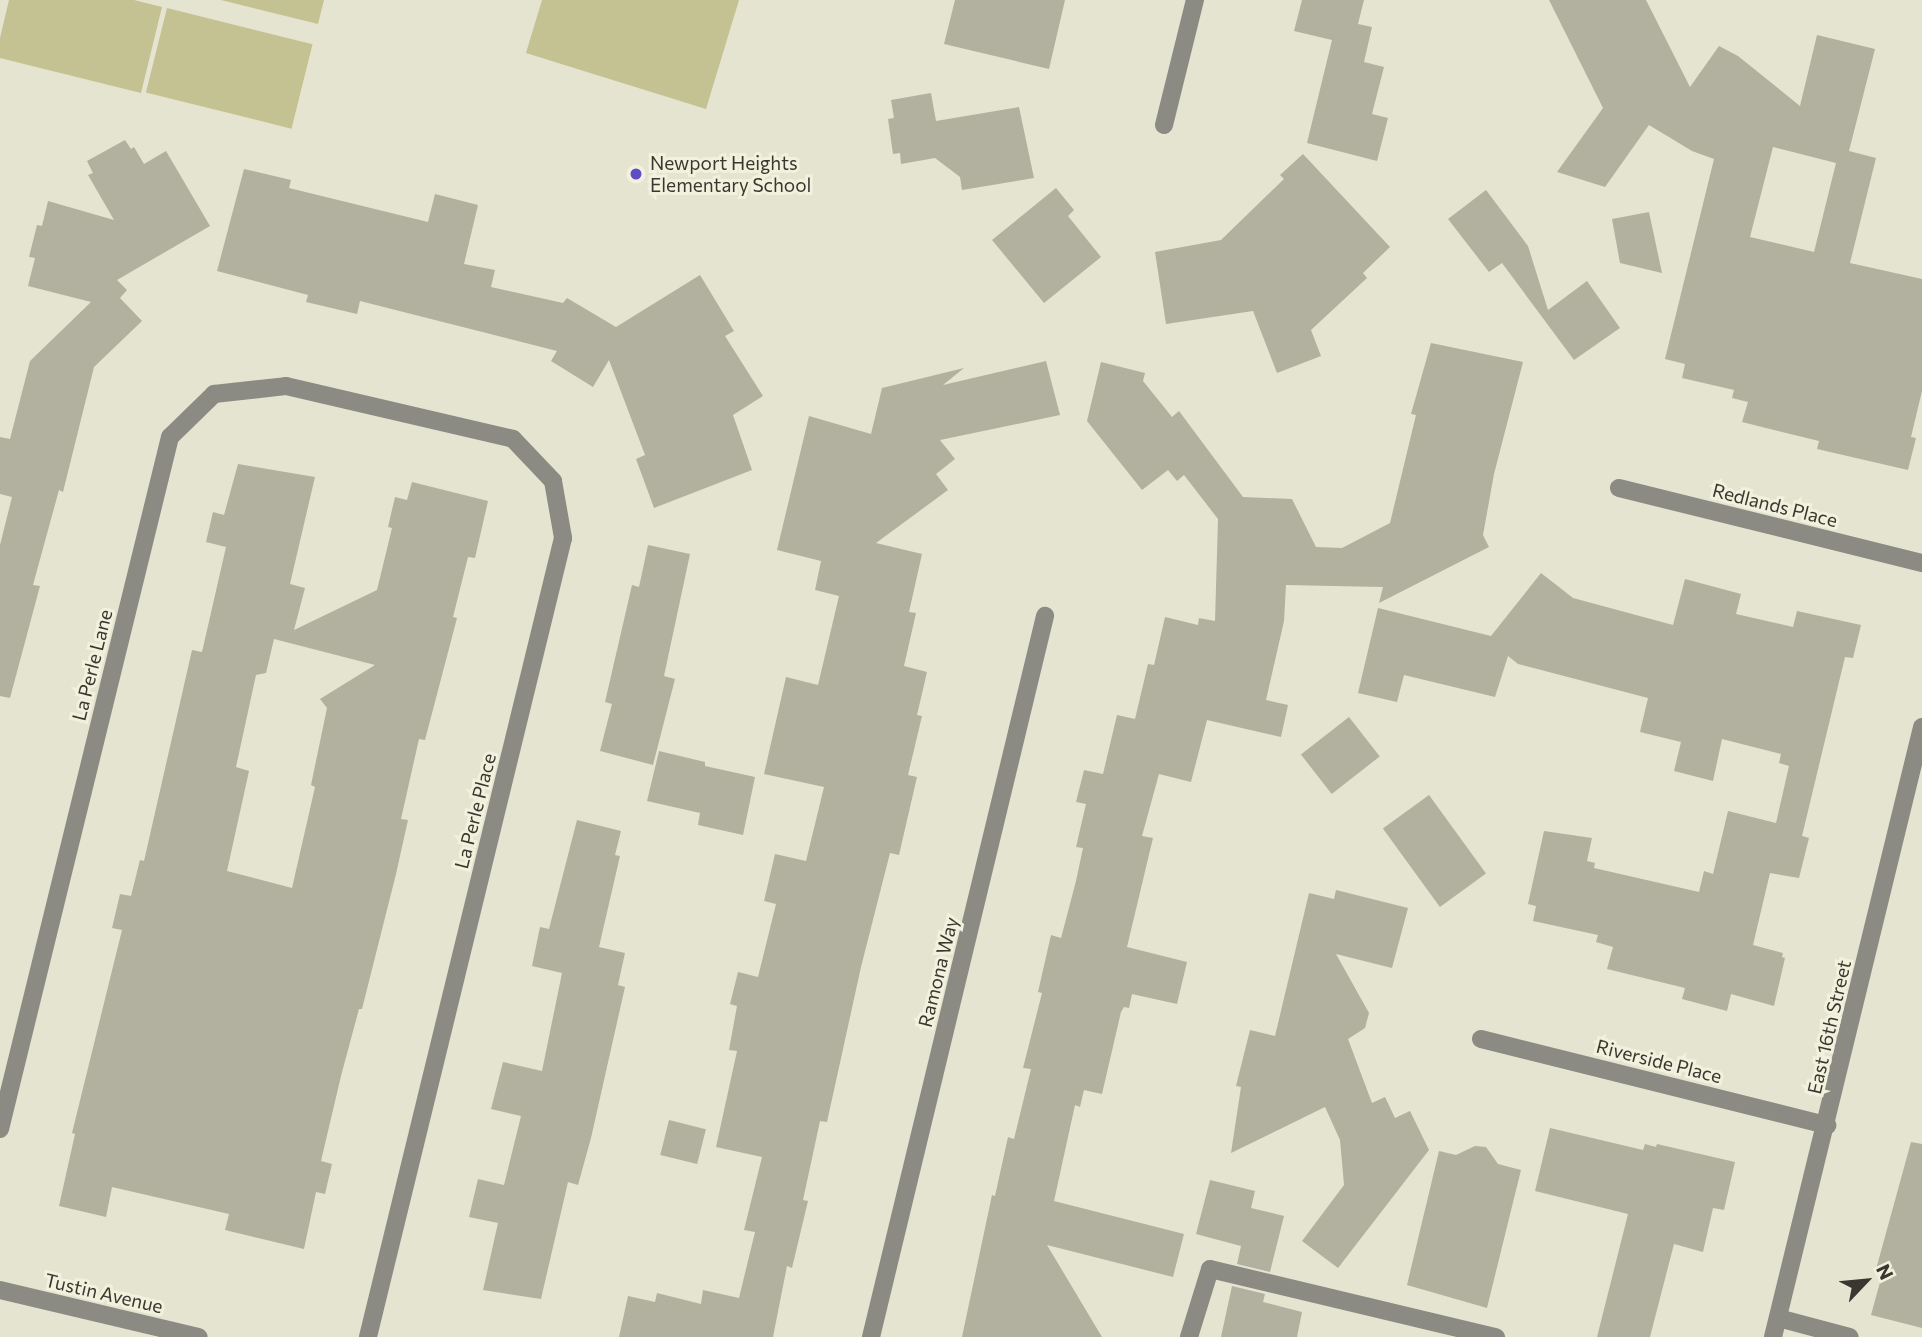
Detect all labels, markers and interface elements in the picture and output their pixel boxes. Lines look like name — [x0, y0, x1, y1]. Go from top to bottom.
place label: Newport Heights Elementary School — [650, 152, 811, 196]
marker: Newport Heights Elementary School — [628, 166, 644, 182]
street label: Redlands Place — [1710, 478, 1840, 532]
street label: La Perle Lane — [67, 607, 117, 723]
street label: La Perle Place — [450, 751, 500, 871]
street label: Ramona Way — [913, 914, 963, 1030]
street label: East 16th Street — [1802, 958, 1856, 1096]
street label: Riverside Place — [1594, 1034, 1724, 1088]
north arrow — [1831, 1246, 1901, 1316]
text: N — [1872, 1260, 1899, 1283]
street label: Tustin Avenue — [43, 1268, 165, 1318]

